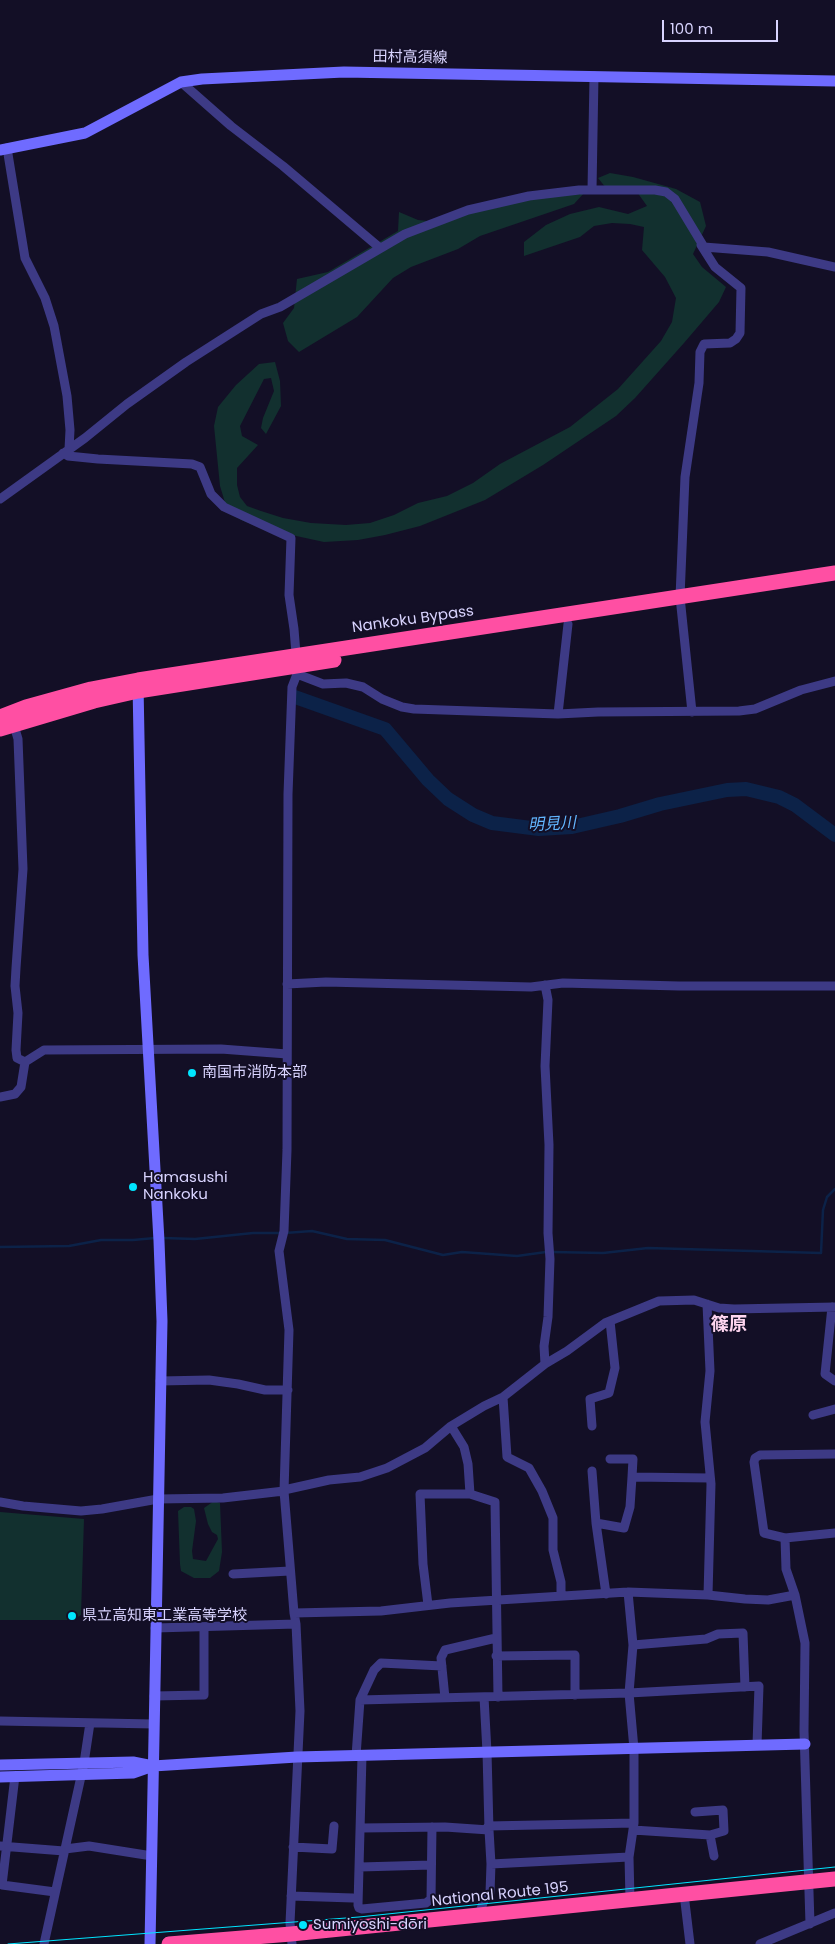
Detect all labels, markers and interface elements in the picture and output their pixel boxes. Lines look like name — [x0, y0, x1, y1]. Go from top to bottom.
scale bar — [665, 10, 781, 42]
text: 100 m — [670, 18, 713, 39]
street label: 田村高須線 — [372, 48, 448, 68]
street label: Nankoku Bypass — [351, 603, 475, 637]
water label: 明見川 — [528, 814, 576, 836]
place label: 南国市消防本部 — [202, 1064, 307, 1082]
marker: 南国市消防本部 — [186, 1067, 198, 1079]
place label: Hamasushi Nankoku — [143, 1169, 228, 1204]
marker: Hamasushi Nankoku — [127, 1181, 139, 1193]
district label: 篠原 — [711, 1314, 747, 1336]
place label: 県立高知東工業高等学校 — [82, 1607, 247, 1625]
marker: 県立高知東工業高等学校 — [66, 1610, 78, 1622]
street label: National Route 195 — [431, 1879, 569, 1911]
place label: Sumiyoshi-dōri — [313, 1916, 427, 1934]
marker: Sumiyoshi-dōri — [297, 1919, 309, 1931]

